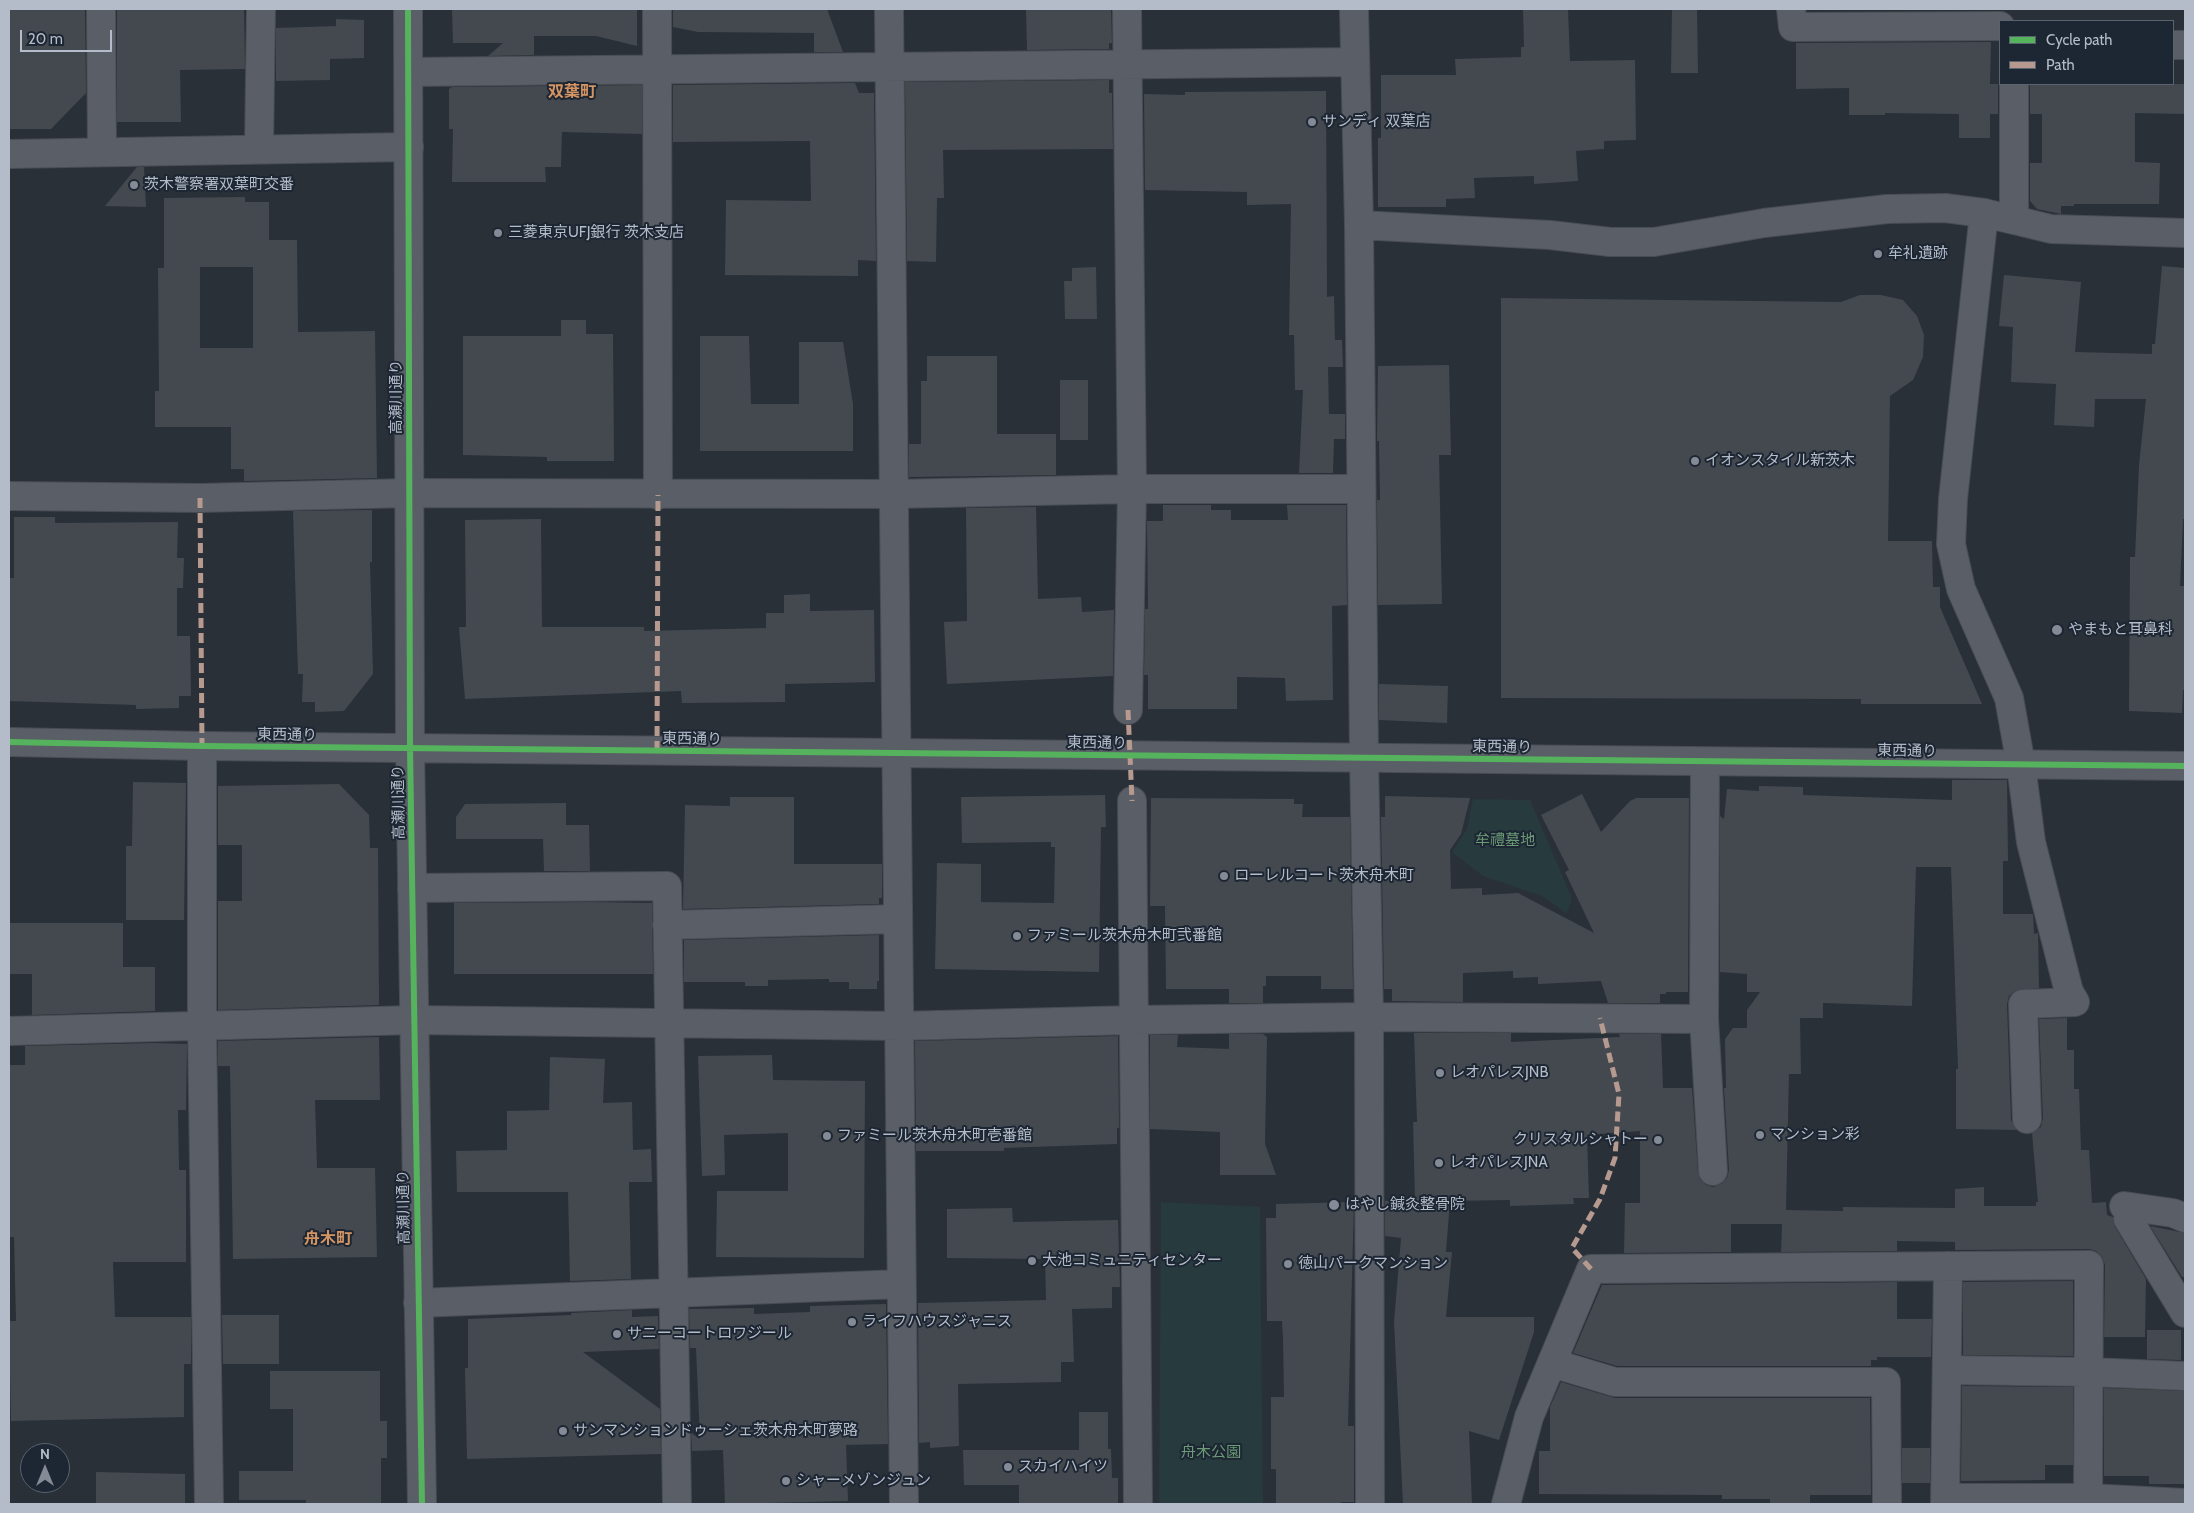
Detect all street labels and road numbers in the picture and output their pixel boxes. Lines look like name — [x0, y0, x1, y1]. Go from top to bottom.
street label: 高瀬川通り — [388, 360, 406, 434]
street label: 東西通り — [257, 725, 317, 745]
street label: 東西通り — [662, 729, 722, 749]
street label: 東西通り — [1067, 733, 1127, 753]
street label: 東西通り — [1472, 737, 1532, 757]
street label: 東西通り — [1877, 741, 1937, 761]
street label: 高瀬川通り — [389, 764, 409, 840]
street label: 高瀬川通り — [394, 1169, 414, 1245]

